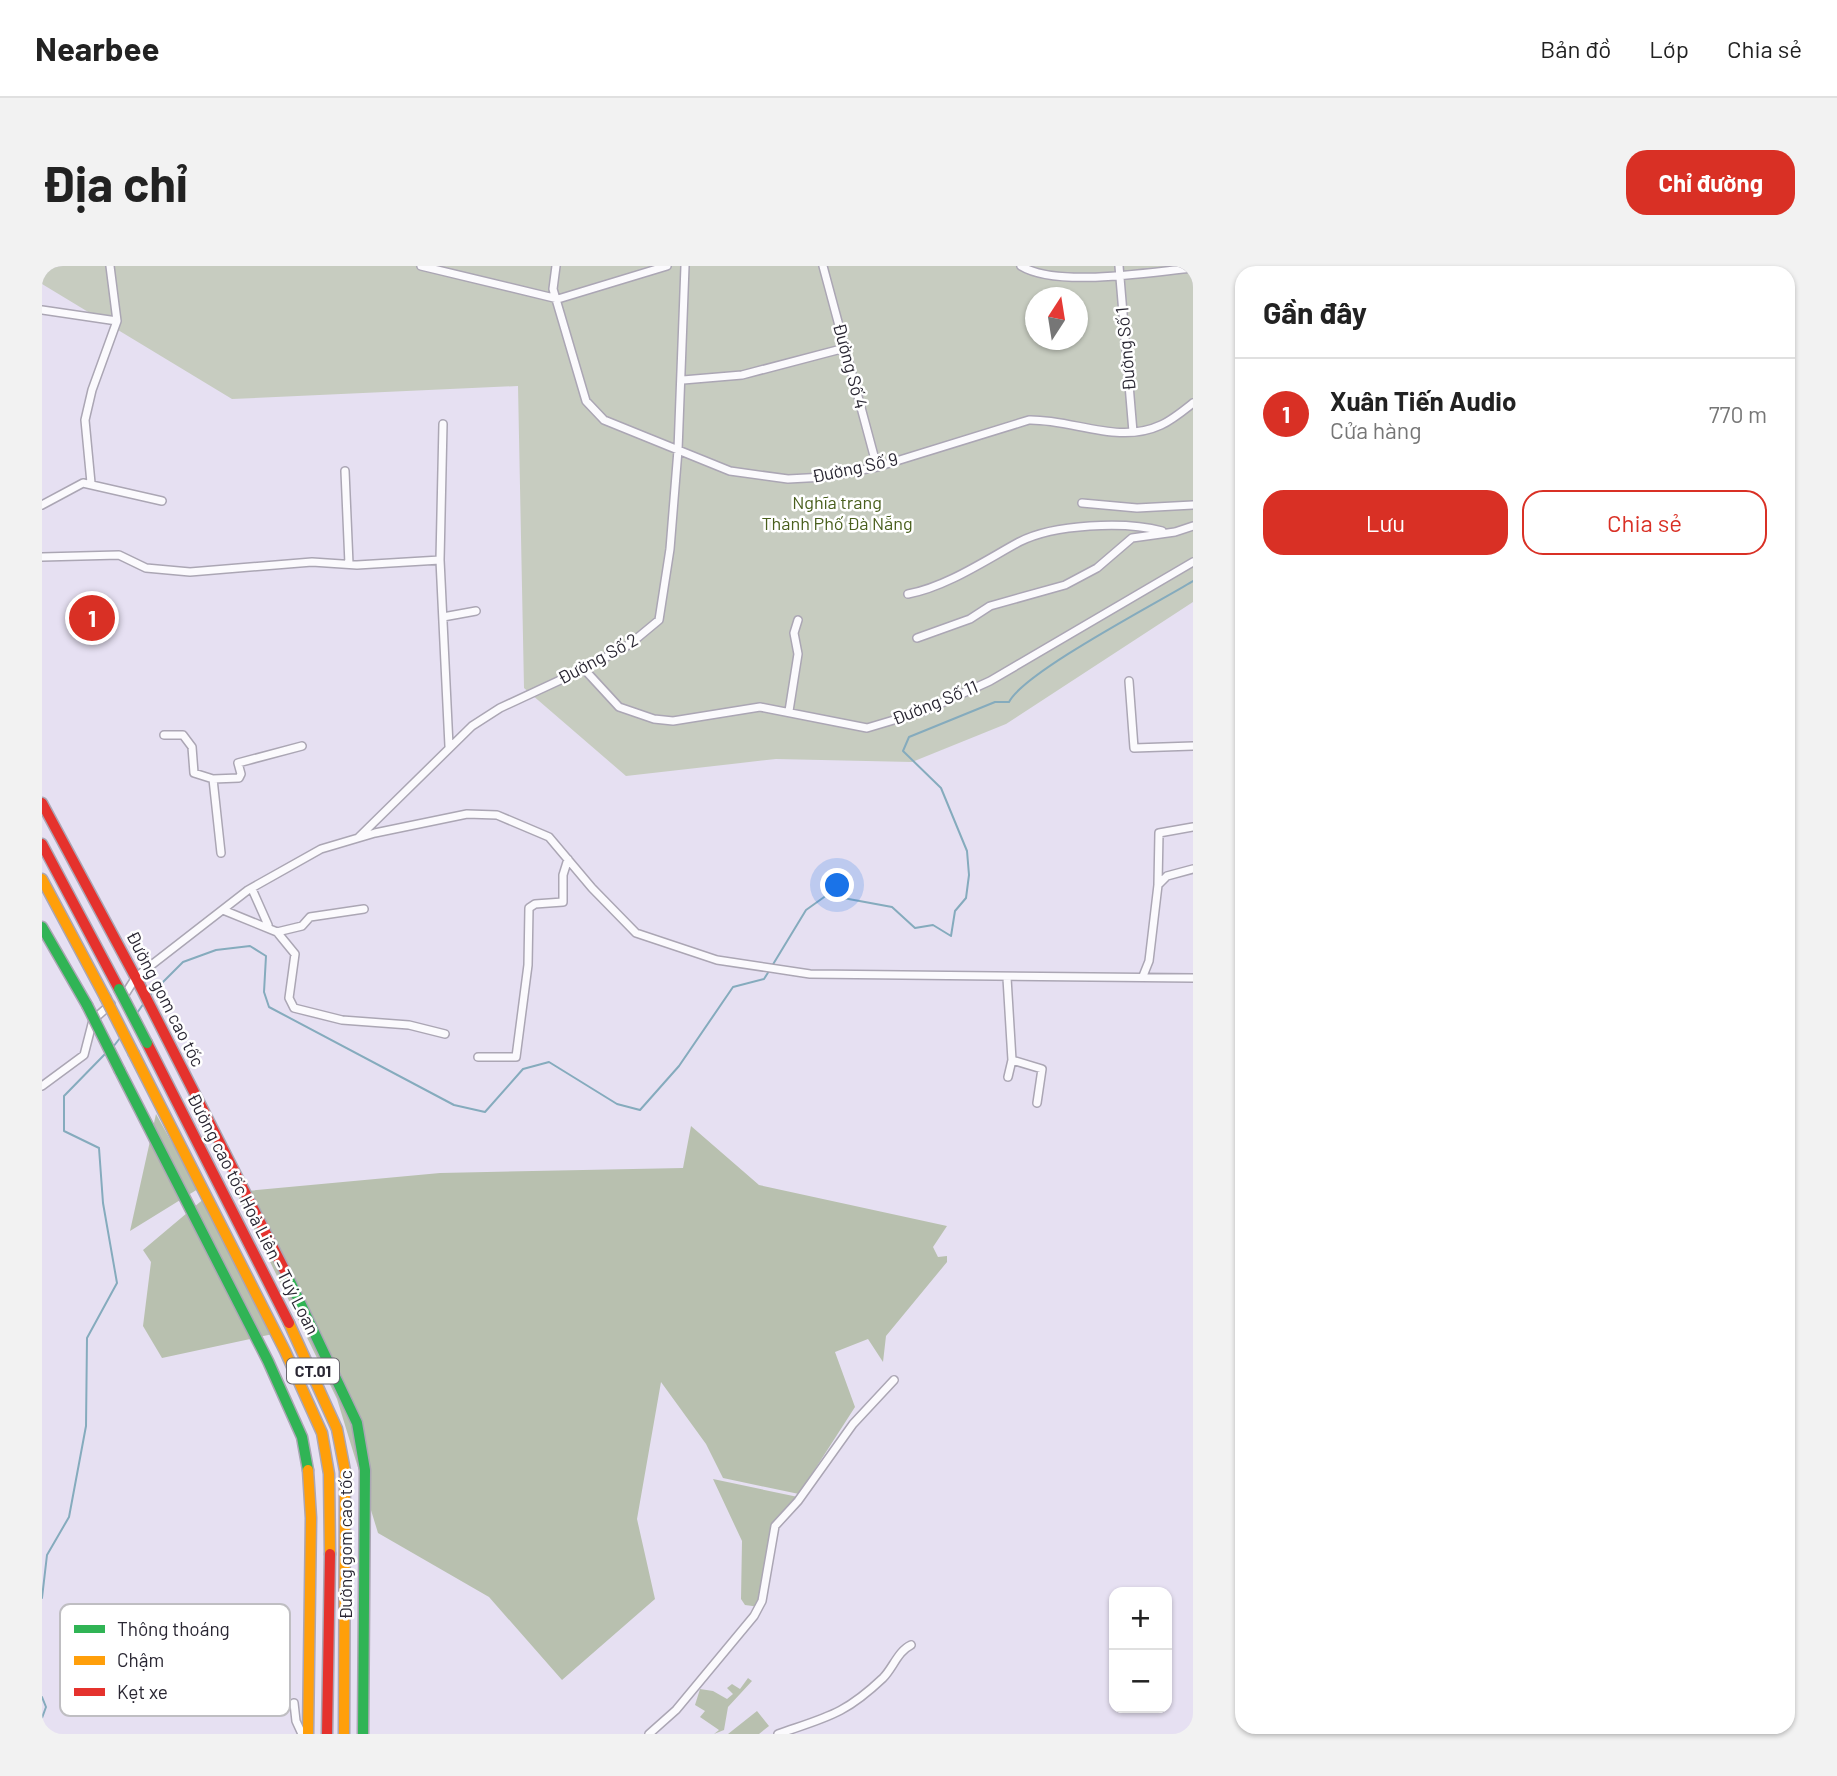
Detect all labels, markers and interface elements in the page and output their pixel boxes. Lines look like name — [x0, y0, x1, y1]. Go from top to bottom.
text: Nearbee — [35, 28, 159, 68]
text: Bản đồ — [1540, 34, 1611, 63]
text: Lớp — [1649, 34, 1689, 63]
text: Chia sẻ — [1727, 34, 1802, 63]
button: Chỉ đường — [1626, 150, 1795, 215]
text: Địa chỉ — [42, 153, 188, 212]
north arrow — [1025, 287, 1088, 350]
text: Gần đây — [1263, 294, 1367, 330]
street label: Đường Số 1 — [1110, 306, 1140, 392]
street label: Đường Số 4 — [829, 320, 873, 411]
text: Xuân Tiến Audio — [1330, 385, 1516, 416]
text: 1 — [1282, 400, 1290, 428]
text: 770 m — [1709, 400, 1767, 428]
text: Cửa hàng — [1330, 416, 1422, 444]
street label: Đường Số 9 — [810, 447, 900, 487]
button: Lưu — [1263, 490, 1508, 555]
button: Chia sẻ — [1522, 490, 1767, 555]
park label: Nghĩa trang Thành Phố Đà Nẵng — [761, 491, 913, 534]
pin: 1 — [69, 592, 115, 644]
street label: Đường Số 2 — [554, 628, 641, 688]
street label: Đường Số 11 — [888, 675, 981, 729]
your location — [820, 868, 854, 902]
street label: Đường gom cao tốc — [122, 927, 210, 1070]
street label: Đường cao tốc Hoà Liên - Tuý Loan — [183, 1089, 325, 1338]
road number: CT.01 — [287, 1358, 339, 1384]
street label: Đường gom cao tốc — [334, 1470, 356, 1620]
map controls — [1109, 1587, 1172, 1713]
button: + — [1109, 1587, 1172, 1650]
legend — [60, 1604, 290, 1716]
text: Thông thoáng — [117, 1617, 230, 1640]
text: Chậm — [117, 1648, 164, 1671]
button: − — [1109, 1650, 1172, 1713]
text: Kẹt xe — [117, 1680, 168, 1703]

